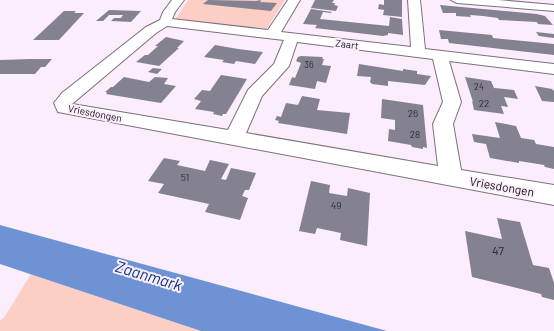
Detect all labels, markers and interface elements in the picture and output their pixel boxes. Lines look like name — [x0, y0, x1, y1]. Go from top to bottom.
street label: Zaart — [335, 37, 360, 51]
house number: 36 — [304, 59, 314, 70]
house number: 24 — [474, 81, 484, 92]
house number: 22 — [479, 97, 489, 109]
street label: Vriesdongen — [67, 102, 123, 124]
house number: 26 — [408, 107, 418, 119]
house number: 28 — [410, 128, 420, 140]
house number: 51 — [181, 171, 189, 183]
street label: Vriesdongen — [469, 173, 535, 199]
house number: 49 — [331, 199, 341, 211]
house number: 47 — [492, 243, 504, 257]
water label: Zaanmark — [113, 256, 185, 294]

